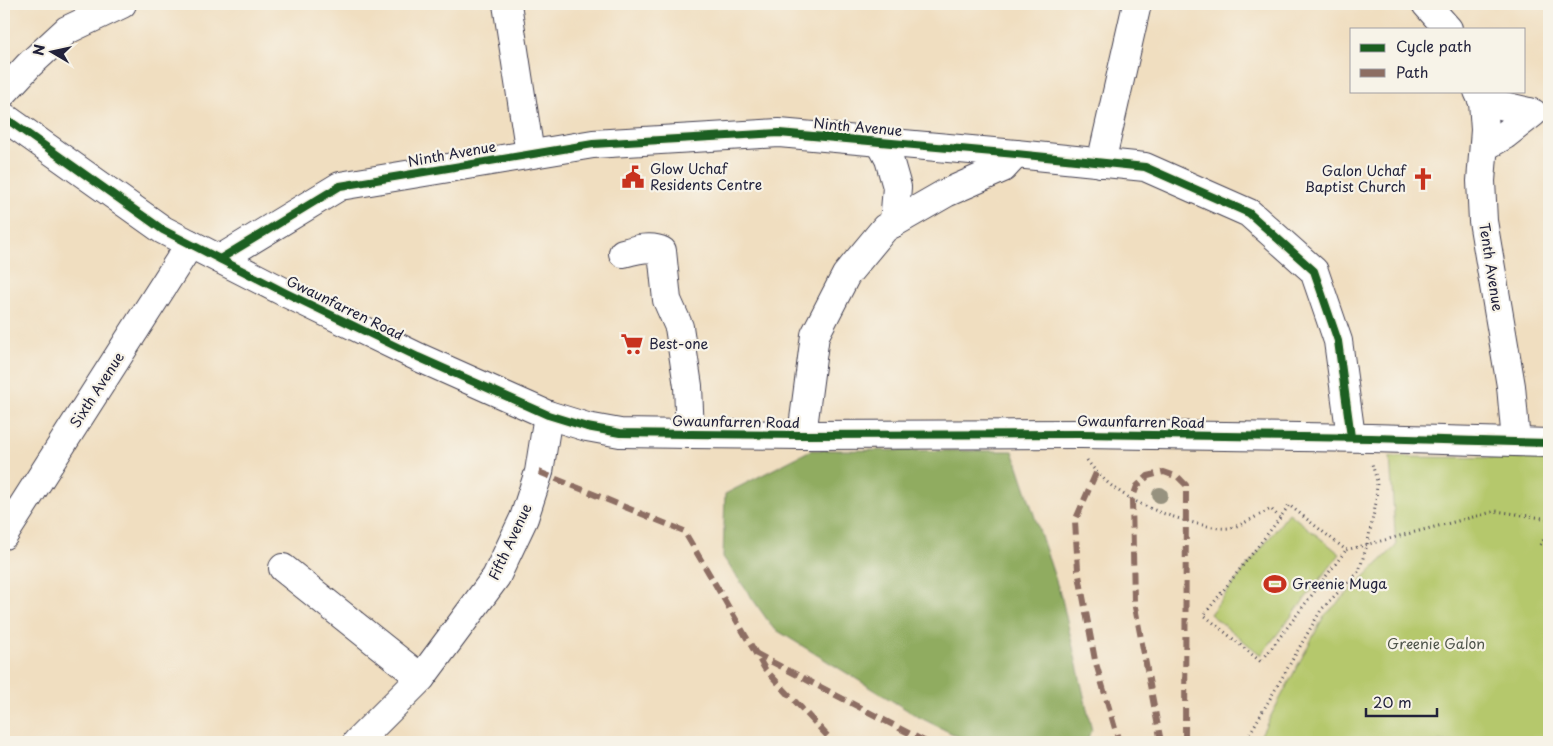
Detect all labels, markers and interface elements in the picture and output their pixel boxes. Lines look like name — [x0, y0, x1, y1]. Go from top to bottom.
north arrow — [28, 28, 78, 78]
legend — [1350, 28, 1526, 92]
text: Cycle path — [1396, 34, 1472, 57]
text: N — [27, 43, 50, 57]
text: Path — [1396, 60, 1428, 83]
street label: Ninth Avenue — [813, 112, 904, 141]
street label: Ninth Avenue — [406, 135, 498, 172]
place label: Glow Uchaf Residents Centre — [650, 158, 762, 195]
place label: Galon Uchaf Baptist Church — [1305, 160, 1408, 197]
public building icon: Glow Uchaf Residents Centre — [620, 164, 646, 190]
church icon: Galon Uchaf Baptist Church — [1410, 166, 1436, 192]
street label: Tenth Avenue — [1474, 221, 1509, 313]
street label: Gwaunfarren Road — [283, 270, 407, 345]
supermarket icon: Best-one — [619, 331, 645, 357]
place label: Best-one — [649, 333, 709, 354]
street label: Sixth Avenue — [64, 347, 129, 432]
street label: Gwaunfarren Road — [672, 410, 800, 433]
street label: Gwaunfarren Road — [1077, 410, 1205, 433]
street label: Fifth Avenue — [483, 500, 537, 583]
sports icon: Greenie Muga — [1262, 571, 1288, 597]
place label: Greenie Muga — [1292, 573, 1387, 594]
park label: Greenie Galon — [1387, 633, 1485, 654]
scale bar — [1366, 686, 1437, 718]
text: 20 m — [1373, 690, 1412, 713]

